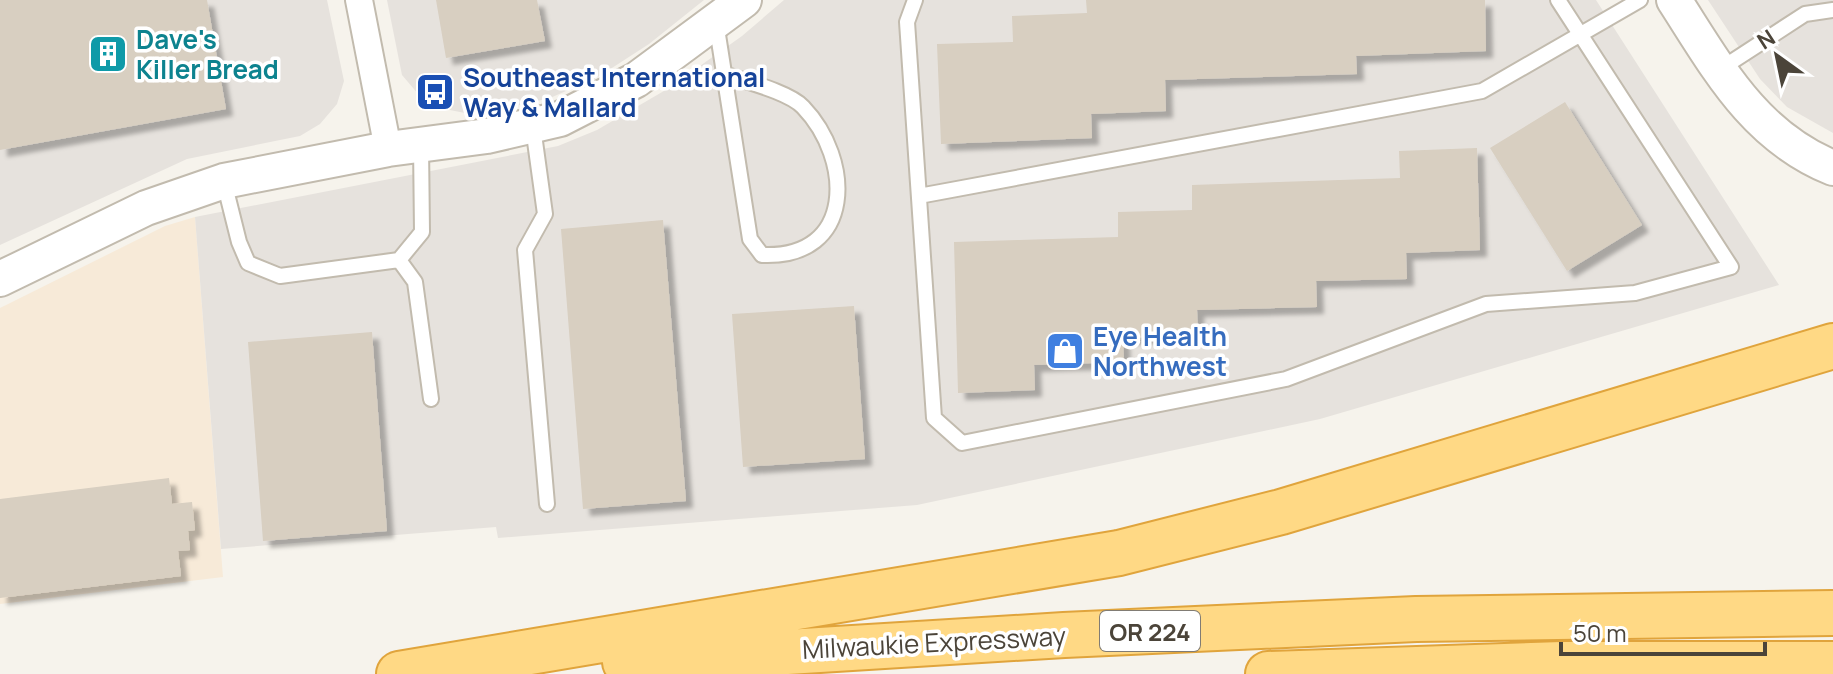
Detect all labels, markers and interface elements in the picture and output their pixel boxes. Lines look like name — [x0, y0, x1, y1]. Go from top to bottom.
north arrow — [1737, 16, 1817, 96]
place label: Dave's Killer Bread — [136, 21, 279, 87]
text: N — [1751, 22, 1781, 56]
building icon: Dave's Killer Bread — [87, 33, 129, 75]
place label: Southeast International Way & Mallard — [463, 59, 765, 125]
bus stop icon: Southeast International Way & Mallard — [414, 71, 456, 113]
place label: Eye Health Northwest — [1093, 318, 1227, 384]
shop icon: Eye Health Northwest — [1044, 330, 1086, 372]
scale bar — [1561, 606, 1765, 656]
road number: OR 224 — [1100, 611, 1200, 651]
text: 50 m — [1573, 616, 1627, 649]
street label: Milwaukie Expressway — [801, 617, 1067, 667]

